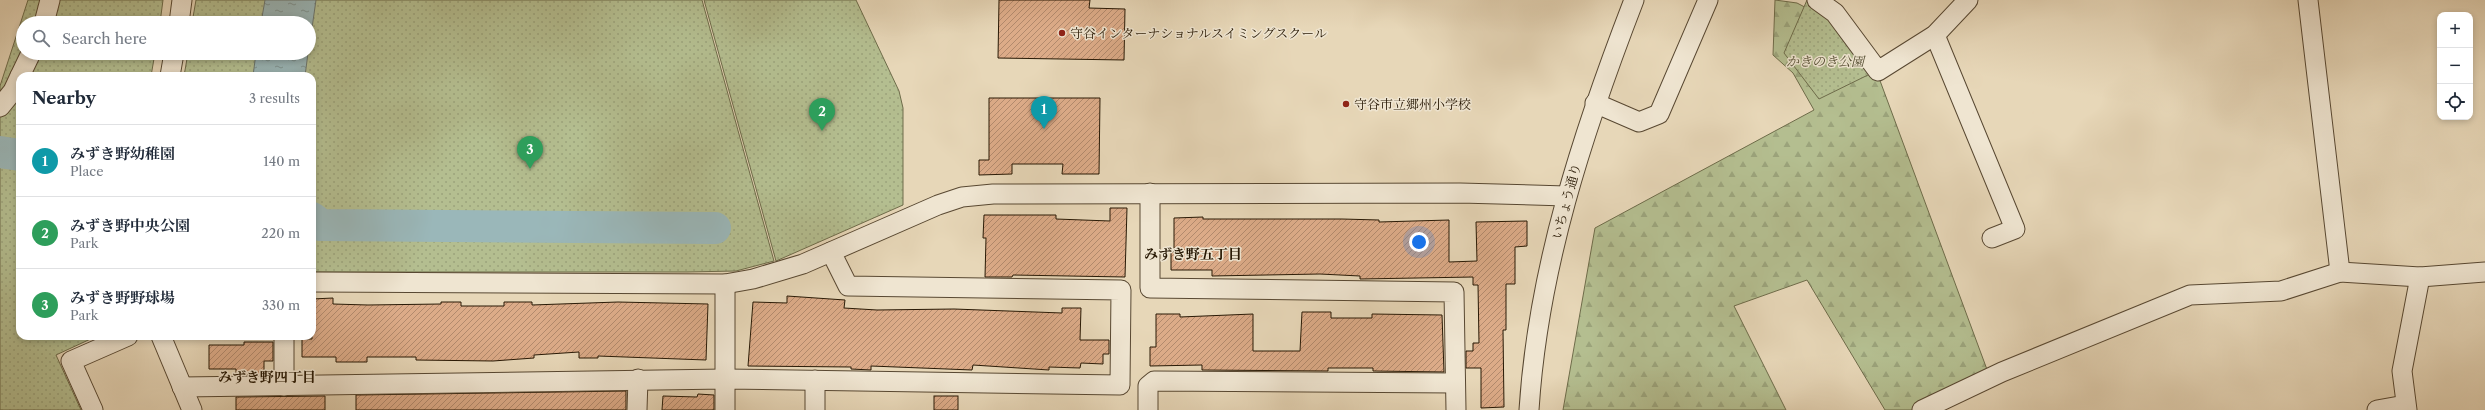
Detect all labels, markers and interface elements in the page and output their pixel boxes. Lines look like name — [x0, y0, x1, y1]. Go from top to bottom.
map controls — [2437, 12, 2473, 120]
button: + — [2437, 12, 2473, 48]
search box — [16, 16, 316, 60]
place label: 守谷インターナショナルスイミングスクール — [1070, 25, 1327, 41]
icon: search — [30, 27, 52, 49]
marker: 守谷インターナショナルスイミングスクール — [1057, 28, 1067, 38]
text: Search here — [62, 29, 147, 48]
button: − — [2437, 48, 2473, 84]
park label: かきのき公園 — [1786, 53, 1866, 69]
button: locate — [2437, 84, 2473, 120]
text: Nearby — [32, 88, 96, 108]
text: 3 results — [249, 90, 300, 106]
pin: 1 — [1031, 96, 1057, 129]
place label: 守谷市立郷州小学校 — [1354, 96, 1471, 112]
pin: 2 — [809, 98, 835, 131]
marker: 守谷市立郷州小学校 — [1341, 99, 1351, 109]
pin: 3 — [517, 136, 543, 169]
text: みずき野幼稚園 — [70, 144, 175, 163]
text: 1 — [42, 153, 48, 169]
text: 140 m — [263, 153, 300, 169]
street label: いちょう通り — [1548, 161, 1584, 241]
text: Place — [70, 163, 103, 179]
text: みずき野中央公園 — [70, 216, 190, 235]
text: 2 — [41, 225, 49, 241]
text: 220 m — [261, 225, 300, 241]
your location — [1409, 232, 1429, 252]
text: Park — [70, 235, 98, 251]
district label: みずき野五丁目 — [1144, 245, 1242, 263]
text: みずき野野球場 — [70, 288, 175, 307]
text: 3 — [41, 297, 49, 313]
text: 330 m — [262, 297, 300, 313]
text: Park — [70, 307, 98, 323]
district label: みずき野四丁目 — [218, 368, 316, 386]

